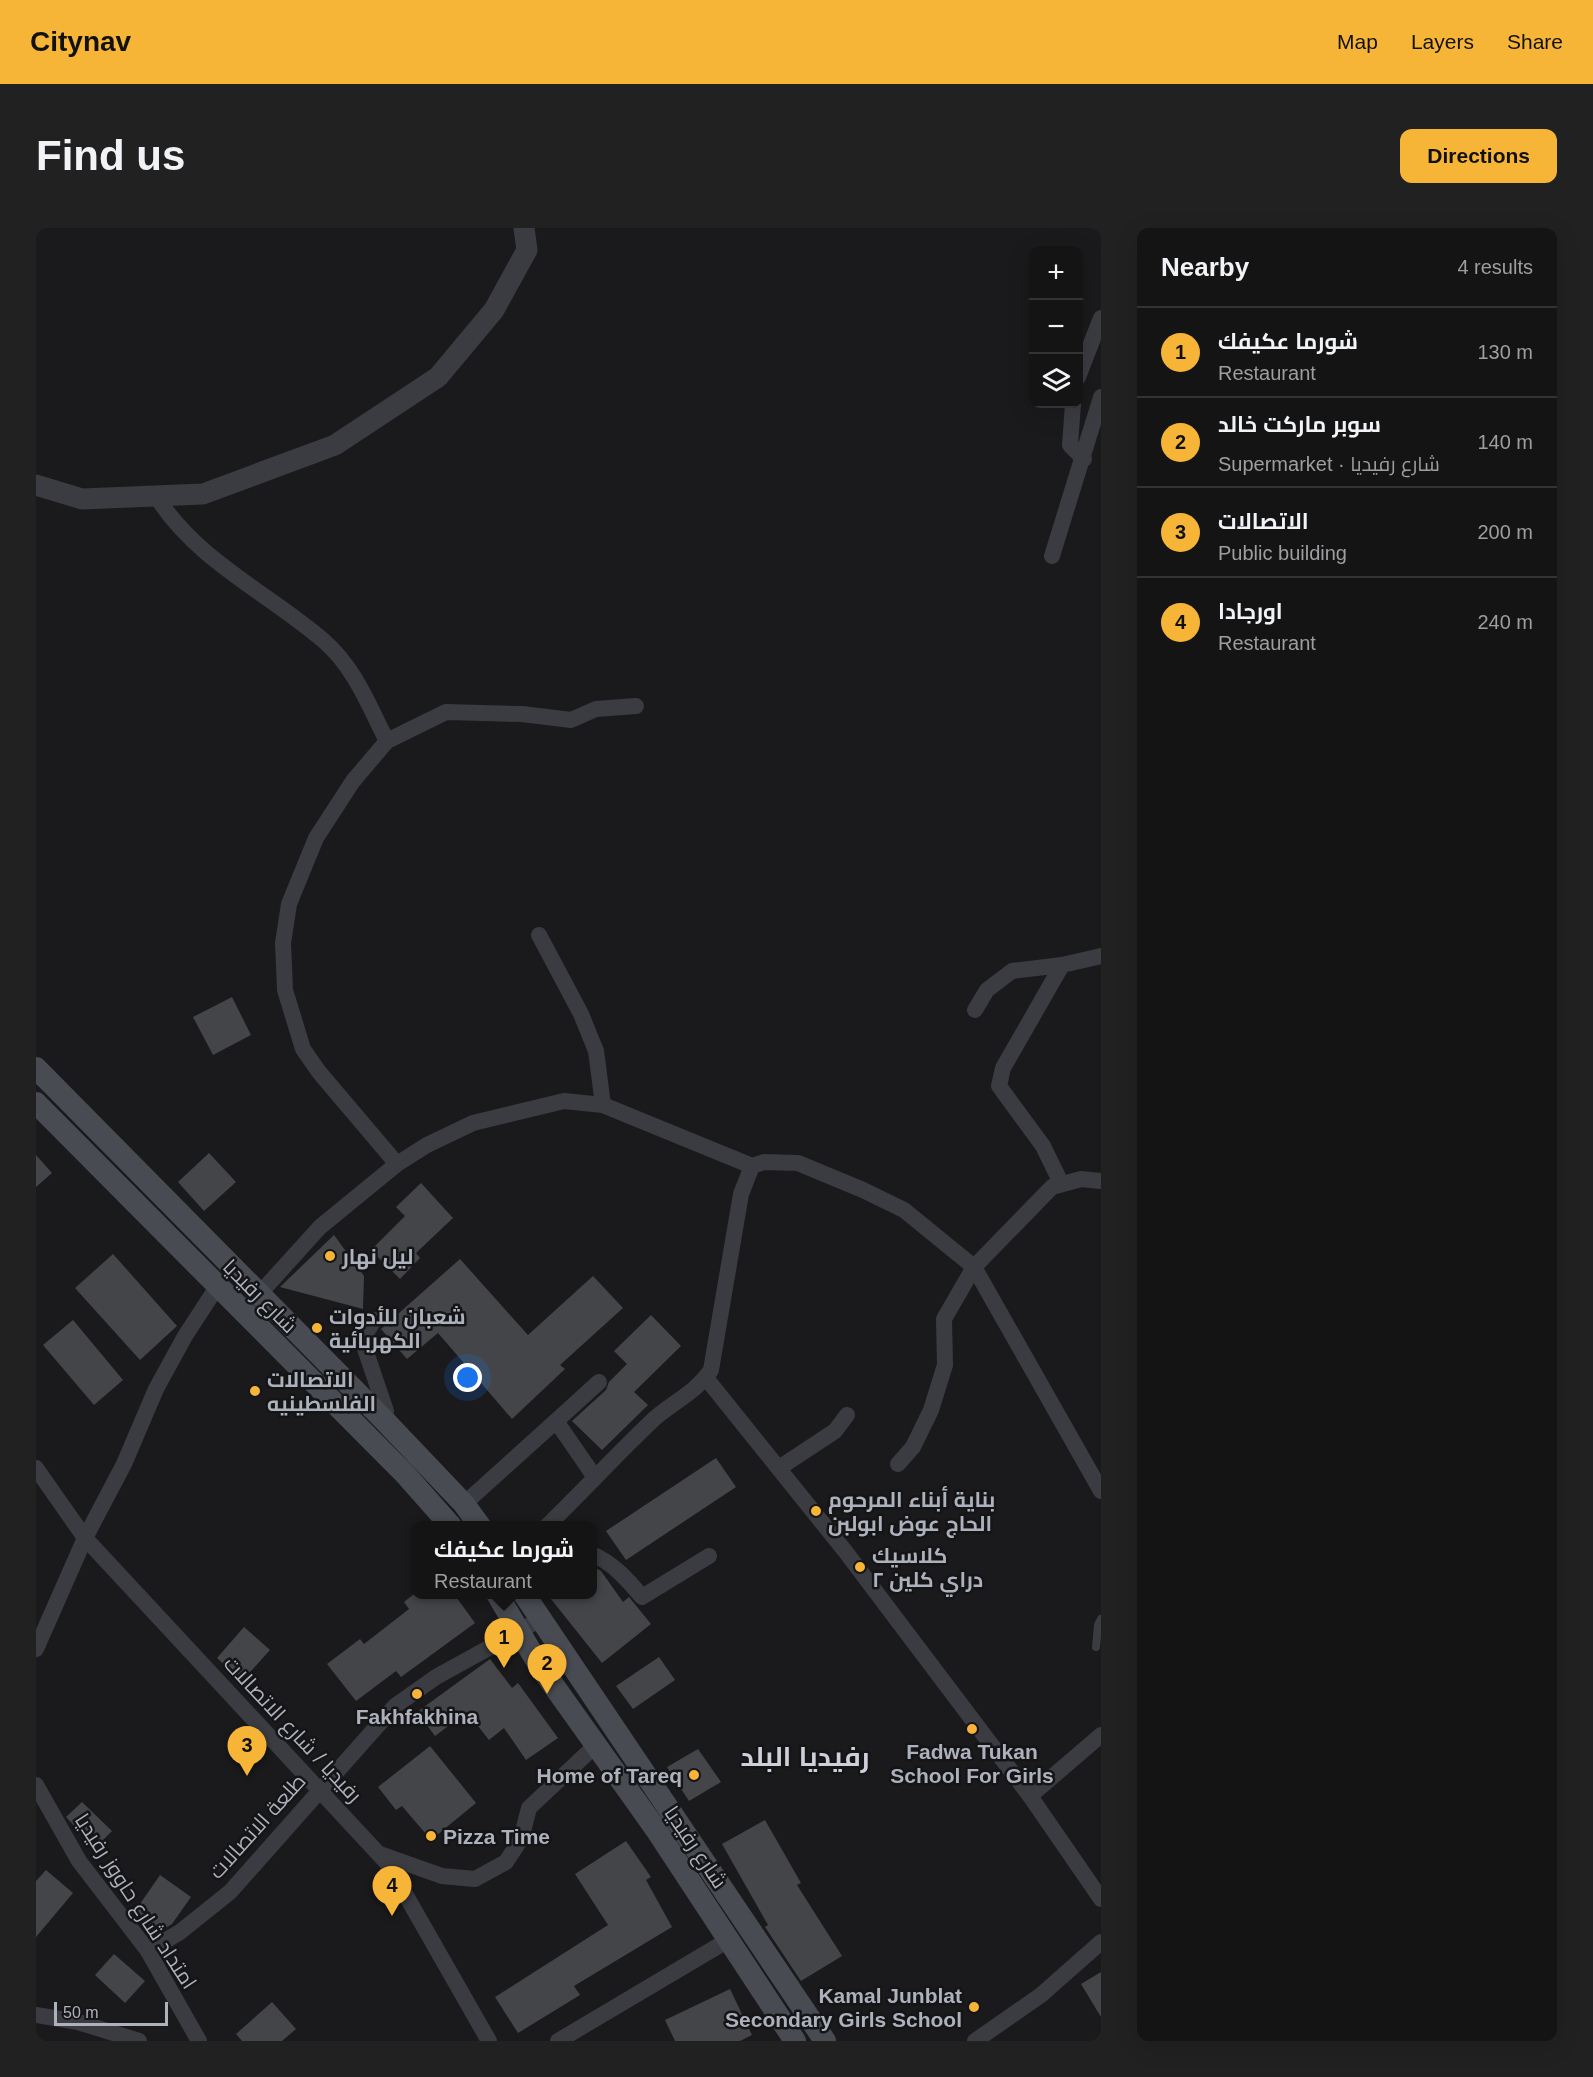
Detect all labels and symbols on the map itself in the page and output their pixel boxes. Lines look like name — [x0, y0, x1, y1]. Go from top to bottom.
place label: ليل نهار — [341, 1245, 414, 1270]
marker: ليل نهار — [323, 1249, 337, 1263]
street label: شارع رفيديا — [217, 1255, 301, 1339]
place label: شعبان للأدوات الكهربائية — [329, 1305, 466, 1354]
marker: شعبان للأدوات الكهربائية — [310, 1321, 324, 1335]
your location — [453, 1363, 482, 1392]
place label: الاتصالات الفلسطينيه — [267, 1368, 376, 1416]
marker: الاتصالات الفلسطينيه — [248, 1384, 262, 1398]
place label: بناية أبناء المرحوم الحاج عوض ابولبن — [828, 1486, 995, 1538]
marker: بناية أبناء المرحوم الحاج عوض ابولبن — [809, 1504, 823, 1518]
place label: كلاسيك دراي كلين ٢ — [872, 1544, 983, 1597]
marker: كلاسيك دراي كلين ٢ — [853, 1560, 867, 1574]
pin: 1 — [484, 1618, 524, 1668]
pin: 2 — [528, 1644, 566, 1694]
street label: رفيديا / شارع الاتصالات — [217, 1651, 366, 1809]
marker: Fakhfakhina — [410, 1687, 424, 1701]
place label: Fakhfakhina — [356, 1705, 479, 1728]
marker: Fadwa Tukan School For Girls — [965, 1722, 979, 1736]
pin: 3 — [228, 1726, 266, 1776]
place label: Fadwa Tukan School For Girls — [890, 1740, 1054, 1787]
district label: رفيديا البلد — [740, 1742, 870, 1773]
place label: Home of Tareq — [537, 1764, 682, 1787]
marker: Home of Tareq — [687, 1768, 701, 1782]
street label: طلعة الاتصالات — [204, 1769, 310, 1883]
street label: شارع رفيديا — [658, 1802, 732, 1894]
street label: امتداد شارع حاووز رفيديا — [68, 1809, 201, 1995]
place label: Pizza Time — [443, 1825, 550, 1848]
marker: Pizza Time — [424, 1829, 438, 1843]
pin: 4 — [372, 1866, 412, 1916]
place label: Kamal Junblat Secondary Girls School — [725, 1984, 962, 2031]
scale bar — [54, 1999, 168, 2026]
marker: Kamal Junblat Secondary Girls School — [967, 2000, 981, 2014]

